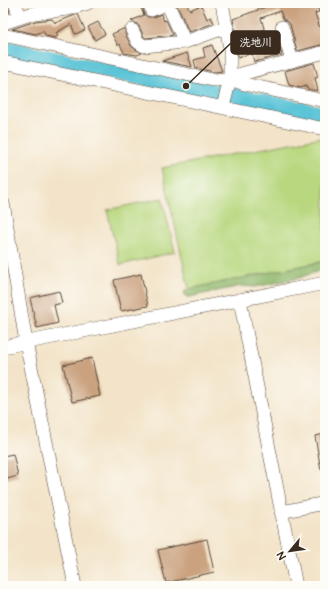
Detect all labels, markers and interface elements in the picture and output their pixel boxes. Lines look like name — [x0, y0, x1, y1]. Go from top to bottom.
callout: 洗地川 — [231, 31, 280, 54]
text: 洗地川 — [240, 36, 273, 49]
north arrow — [270, 531, 310, 571]
text: N — [274, 549, 289, 562]

